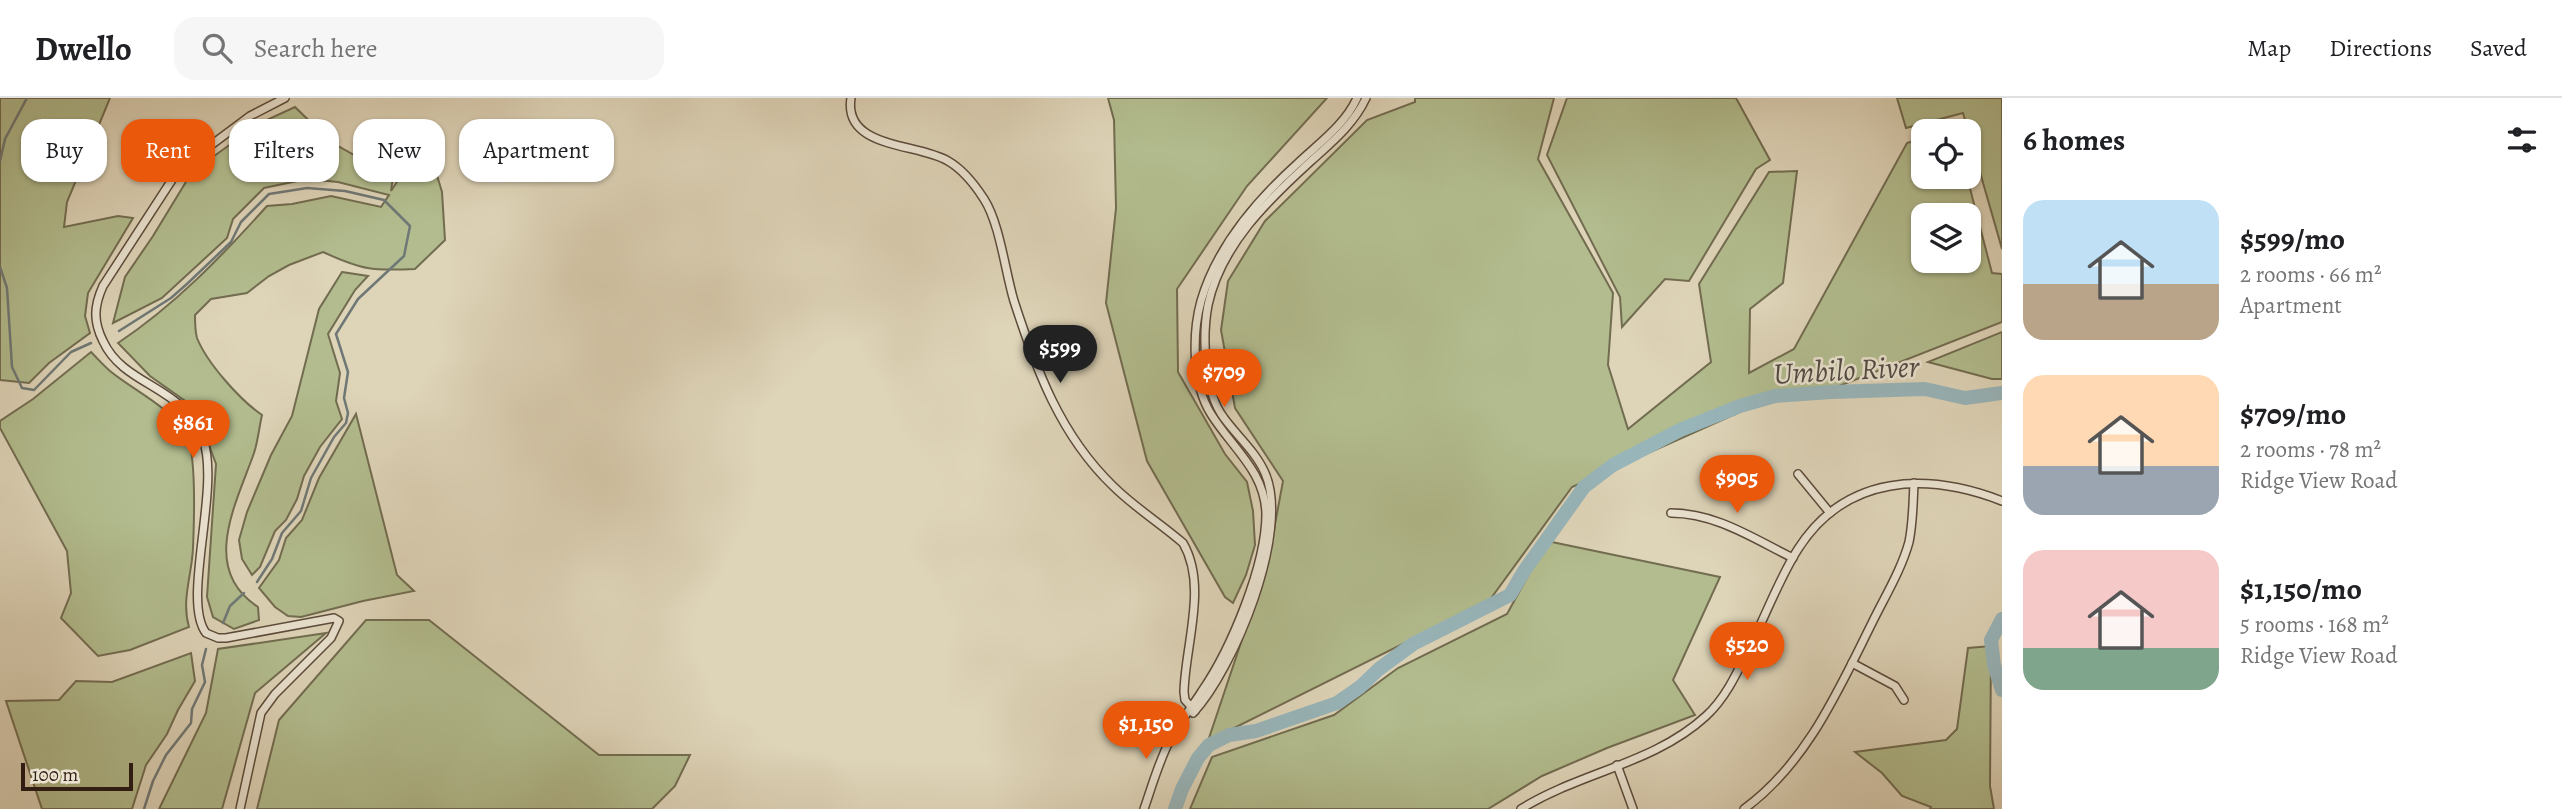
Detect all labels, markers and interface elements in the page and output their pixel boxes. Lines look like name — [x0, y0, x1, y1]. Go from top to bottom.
search box — [174, 17, 664, 80]
text: Dwello — [35, 26, 132, 71]
icon: search — [198, 29, 236, 67]
text: Search here — [254, 31, 377, 66]
text: Map — [2247, 32, 2291, 64]
text: Directions — [2329, 32, 2432, 64]
text: Saved — [2470, 32, 2527, 64]
chip: Buy — [21, 119, 107, 182]
chip: Rent — [121, 119, 215, 182]
chip: Filters — [229, 119, 339, 182]
chip: New — [353, 119, 445, 182]
chip: Apartment — [459, 119, 614, 182]
map controls — [1911, 119, 1981, 273]
button: locate — [1911, 119, 1981, 189]
text: 6 homes — [2023, 120, 2125, 160]
icon: filters — [2503, 121, 2541, 159]
button: layers — [1911, 203, 1981, 273]
text: $599/mo — [2240, 219, 2345, 259]
icon: home — [2079, 228, 2163, 312]
text: 2 rooms · 66 m² — [2240, 259, 2382, 290]
text: Apartment — [2240, 290, 2342, 321]
pin: $599 — [1019, 326, 1101, 385]
text: $599 — [1039, 332, 1081, 363]
water label: Umbilo River — [1772, 346, 1922, 394]
pin: $709 — [1183, 350, 1265, 409]
text: $709 — [1203, 356, 1245, 387]
text: $709/mo — [2240, 394, 2346, 434]
pin: $861 — [152, 400, 234, 460]
icon: home — [2079, 403, 2163, 487]
text: $861 — [173, 407, 213, 438]
text: 2 rooms · 78 m² — [2240, 434, 2381, 465]
pin: $905 — [1696, 456, 1778, 515]
text: $905 — [1716, 462, 1758, 493]
text: Ridge View Road — [2240, 465, 2398, 496]
text: $1,150/mo — [2240, 569, 2362, 609]
icon: home — [2079, 578, 2163, 662]
text: 5 rooms · 168 m² — [2240, 609, 2389, 640]
pin: $520 — [1706, 622, 1788, 682]
text: $520 — [1725, 629, 1769, 660]
text: Ridge View Road — [2240, 640, 2398, 671]
pin: $1,150 — [1089, 702, 1203, 761]
text: $1,150 — [1119, 708, 1173, 739]
scale bar — [21, 760, 133, 792]
text: 100 m — [32, 762, 78, 788]

